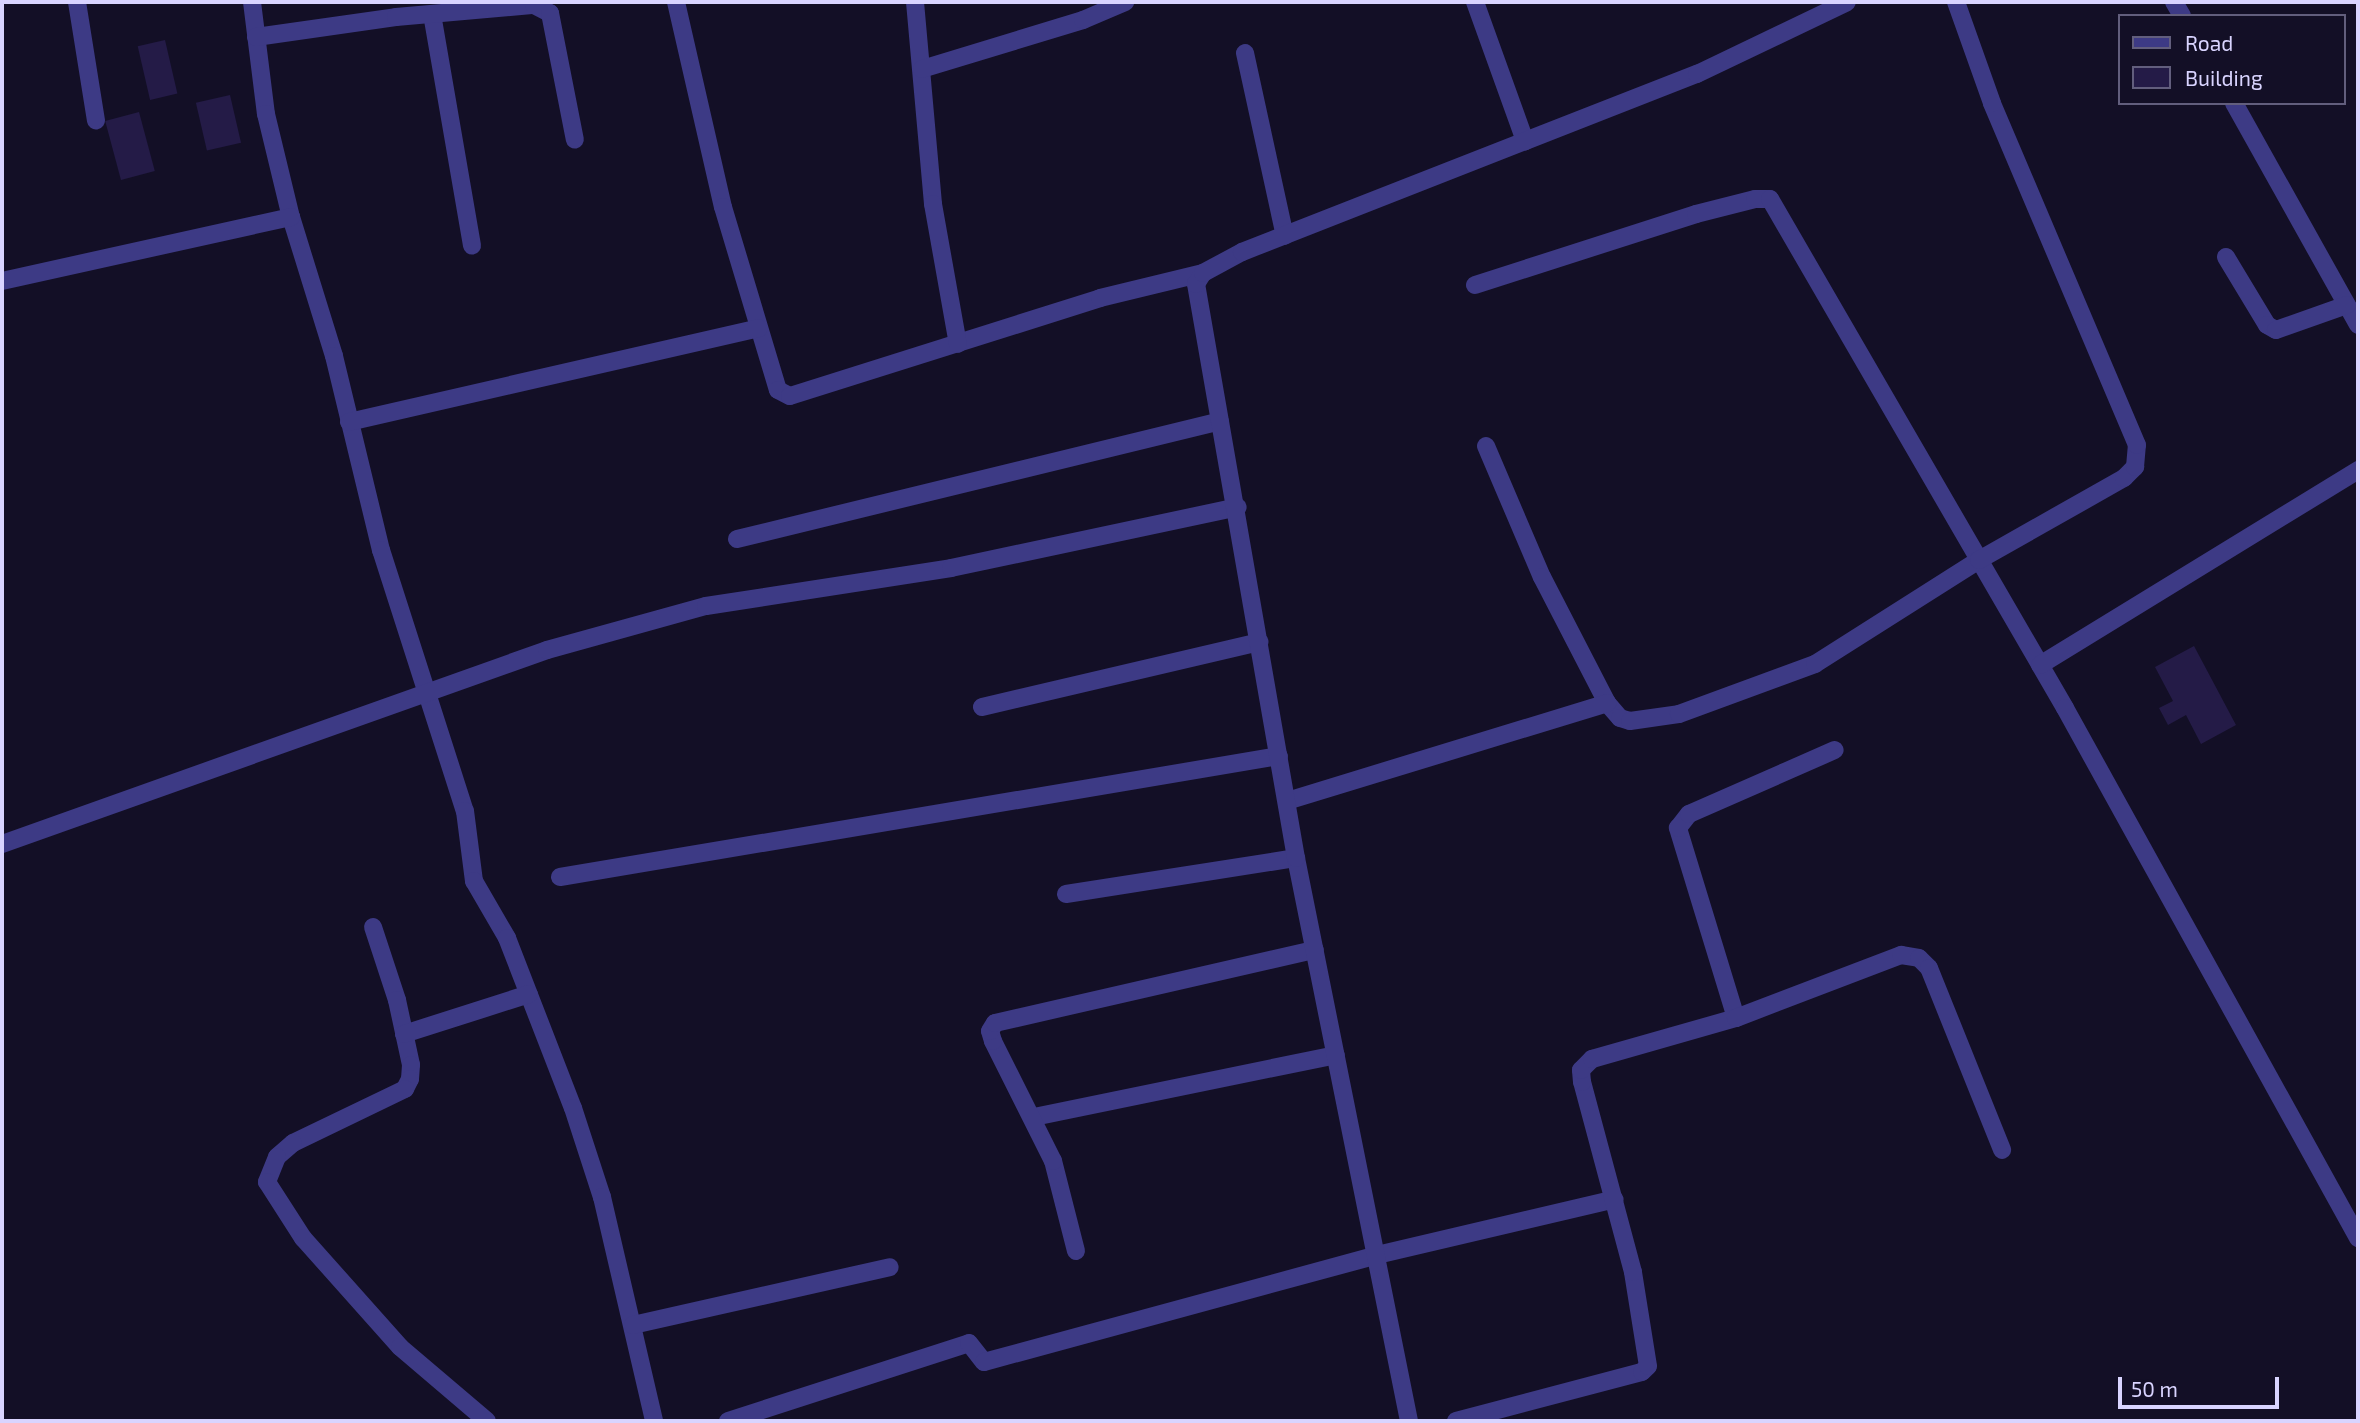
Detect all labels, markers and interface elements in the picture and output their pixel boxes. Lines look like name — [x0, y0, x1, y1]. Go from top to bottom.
legend — [2118, 14, 2346, 105]
text: Road — [2185, 30, 2233, 55]
text: Building — [2185, 65, 2263, 90]
scale bar — [2122, 1364, 2283, 1408]
text: 50 m — [2131, 1376, 2178, 1401]

